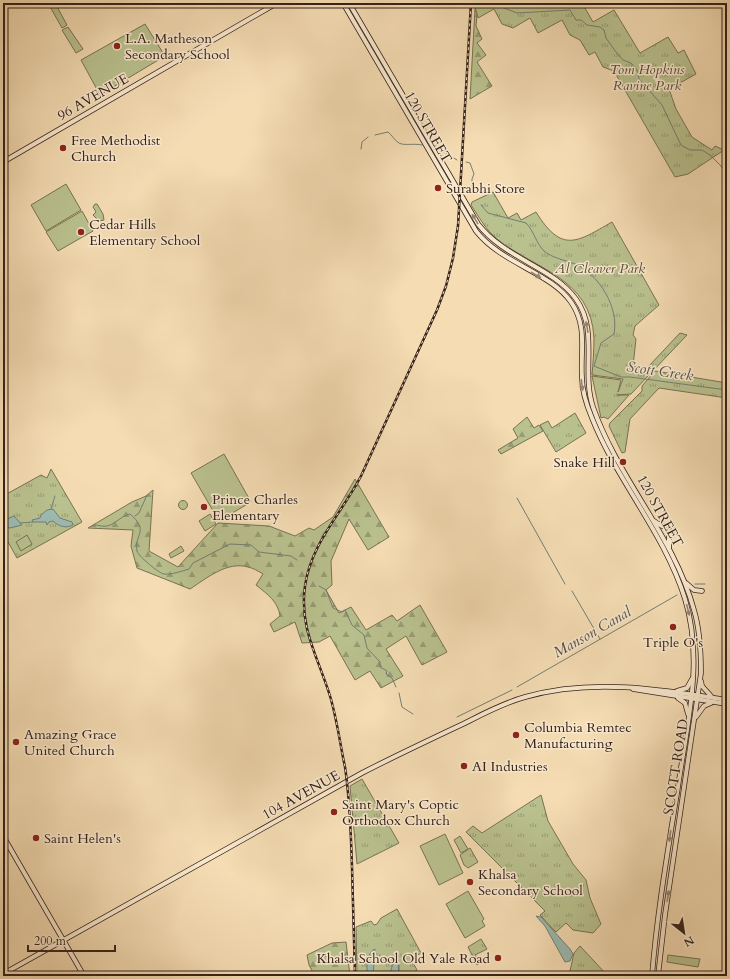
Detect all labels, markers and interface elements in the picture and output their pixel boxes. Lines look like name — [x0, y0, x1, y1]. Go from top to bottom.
place label: L.A. Matheson Secondary School — [125, 29, 230, 64]
marker: L.A. Matheson Secondary School — [112, 41, 122, 51]
park label: Tom Hopkins Ravine Park — [610, 60, 685, 95]
street label: 96 AVENUE — [54, 69, 132, 125]
street label: 120 STREET — [400, 88, 456, 166]
place label: Free Methodist Church — [71, 131, 161, 166]
marker: Free Methodist Church — [58, 143, 68, 153]
place label: Surabhi Store — [446, 179, 525, 198]
marker: Surabhi Store — [433, 183, 443, 193]
one-way arrow — [472, 213, 479, 225]
place label: Cedar Hills Elementary School — [89, 215, 201, 250]
marker: Cedar Hills Elementary School — [76, 227, 86, 237]
park label: Al Cleaver Park — [554, 259, 645, 278]
one-way arrow — [530, 272, 542, 279]
one-way arrow — [584, 321, 590, 334]
water label: Scott Creek — [625, 356, 695, 386]
one-way arrow — [579, 379, 586, 391]
place label: Snake Hill — [554, 453, 615, 472]
marker: Snake Hill — [618, 457, 628, 467]
street label: 120 STREET — [632, 471, 688, 551]
place label: Prince Charles Elementary — [212, 490, 298, 525]
marker: Prince Charles Elementary — [199, 502, 209, 512]
water label: Manson Canal — [549, 601, 635, 662]
one-way arrow — [685, 604, 691, 616]
marker: Triple O's — [668, 622, 678, 632]
place label: Triple O's — [643, 633, 704, 652]
street label: SCOTT ROAD — [659, 717, 693, 817]
place label: Columbia Remtec Manufacturing — [524, 718, 632, 753]
place label: Amazing Grace United Church — [24, 725, 117, 760]
marker: Columbia Remtec Manufacturing — [511, 730, 521, 740]
marker: Amazing Grace United Church — [11, 737, 21, 747]
place label: AI Industries — [472, 757, 548, 776]
marker: AI Industries — [459, 761, 469, 771]
street label: 104 AVENUE — [259, 766, 344, 824]
place label: Saint Mary's Coptic Orthodox Church — [342, 795, 459, 830]
marker: Saint Mary's Coptic Orthodox Church — [329, 807, 339, 817]
place label: Saint Helen's — [44, 829, 121, 848]
one-way arrow — [667, 830, 673, 843]
marker: Saint Helen's — [31, 833, 41, 843]
place label: Khalsa Secondary School — [478, 865, 583, 900]
marker: Khalsa Secondary School — [465, 877, 475, 887]
one-way arrow — [665, 889, 671, 902]
north arrow — [664, 913, 704, 953]
scale bar — [28, 927, 115, 953]
text: N — [680, 932, 697, 950]
text: 200 m — [34, 933, 67, 949]
place label: Khalsa School Old Yale Road — [316, 949, 491, 968]
marker: Khalsa School Old Yale Road — [493, 953, 503, 963]

